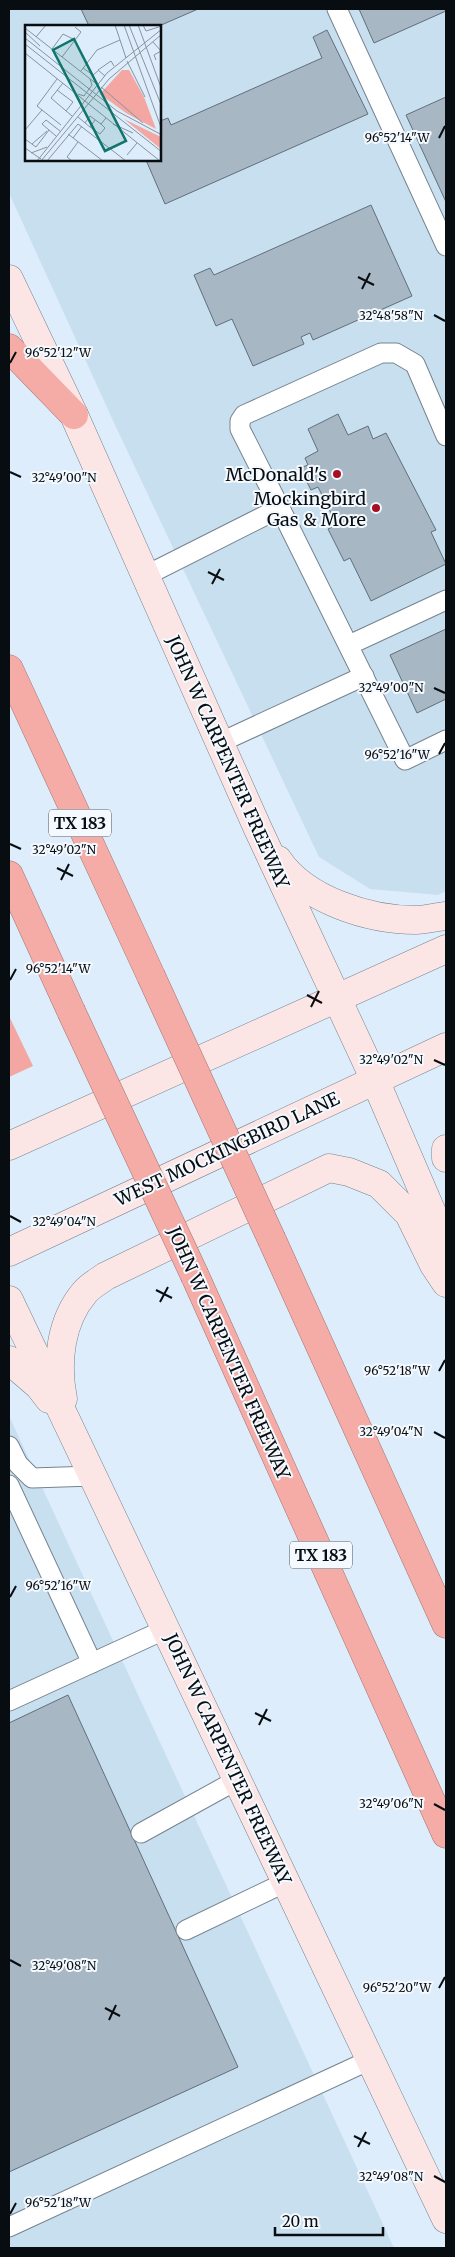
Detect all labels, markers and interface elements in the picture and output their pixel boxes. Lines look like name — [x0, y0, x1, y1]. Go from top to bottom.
inset map — [25, 25, 161, 161]
text: 96°52'14"W — [365, 130, 430, 145]
text: 32°48'58"N — [359, 308, 424, 323]
text: 96°52'12"W — [25, 345, 92, 360]
place label: McDonald's — [225, 463, 327, 486]
marker: McDonald's — [331, 468, 343, 480]
text: 32°49'00"N — [31, 470, 97, 485]
place label: Mockingbird Gas & More — [254, 487, 366, 531]
marker: Mockingbird Gas & More — [370, 502, 382, 514]
street label: JOHN W CARPENTER FREEWAY — [161, 631, 295, 893]
text: 32°49'00"N — [358, 680, 424, 695]
text: 96°52'16"W — [364, 747, 431, 762]
road number: TX 183 — [49, 810, 111, 836]
text: 32°49'02"N — [32, 842, 97, 857]
text: 96°52'14"W — [26, 961, 91, 976]
text: 32°49'02"N — [359, 1052, 424, 1067]
street label: WEST MOCKINGBIRD LANE — [110, 1086, 344, 1212]
text: 32°49'04"N — [32, 1214, 96, 1229]
street label: JOHN W CARPENTER FREEWAY — [162, 1222, 296, 1484]
text: 96°52'18"W — [364, 1363, 431, 1378]
text: 32°49'04"N — [359, 1424, 423, 1439]
road number: TX 183 — [290, 1542, 352, 1568]
text: 96°52'16"W — [25, 1578, 92, 1593]
street label: JOHN W CARPENTER FREEWAY — [159, 1629, 297, 1889]
text: 32°49'06"N — [359, 1796, 424, 1811]
text: 32°49'08"N — [32, 1958, 97, 1973]
text: 96°52'20"W — [363, 1980, 432, 1995]
text: 32°49'08"N — [359, 2169, 424, 2184]
text: 96°52'18"W — [25, 2195, 92, 2210]
scale bar — [275, 2204, 382, 2236]
text: 20 m — [282, 2212, 319, 2231]

